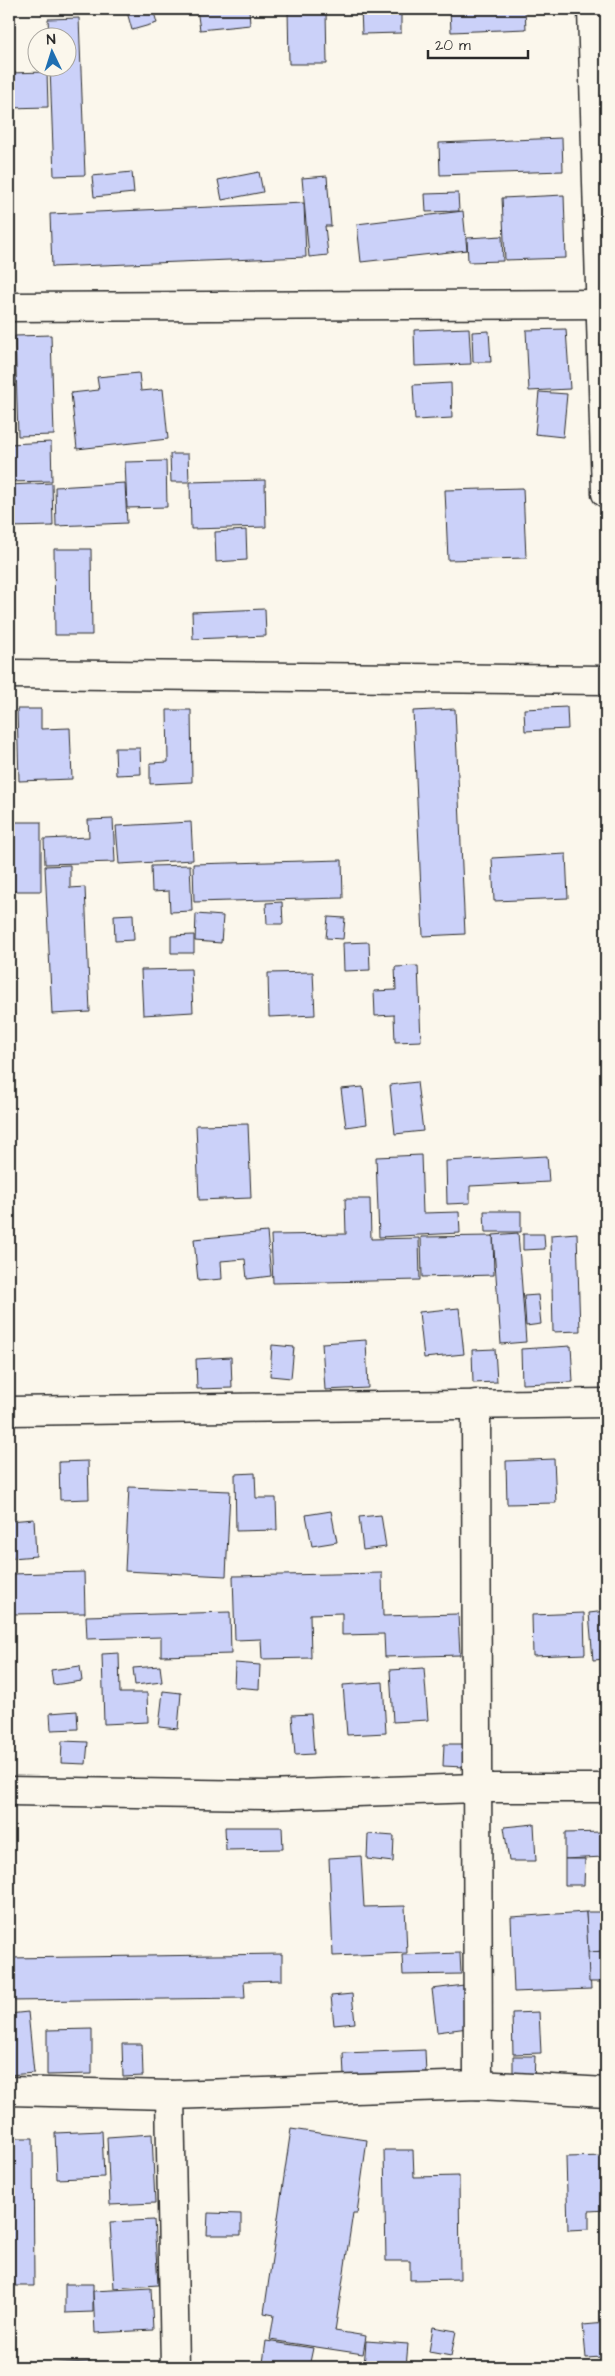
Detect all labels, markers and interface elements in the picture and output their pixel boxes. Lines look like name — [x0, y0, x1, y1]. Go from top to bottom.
north arrow — [28, 28, 78, 78]
scale bar — [428, 28, 528, 60]
text: N — [46, 30, 56, 50]
text: 20 m — [435, 35, 471, 56]

